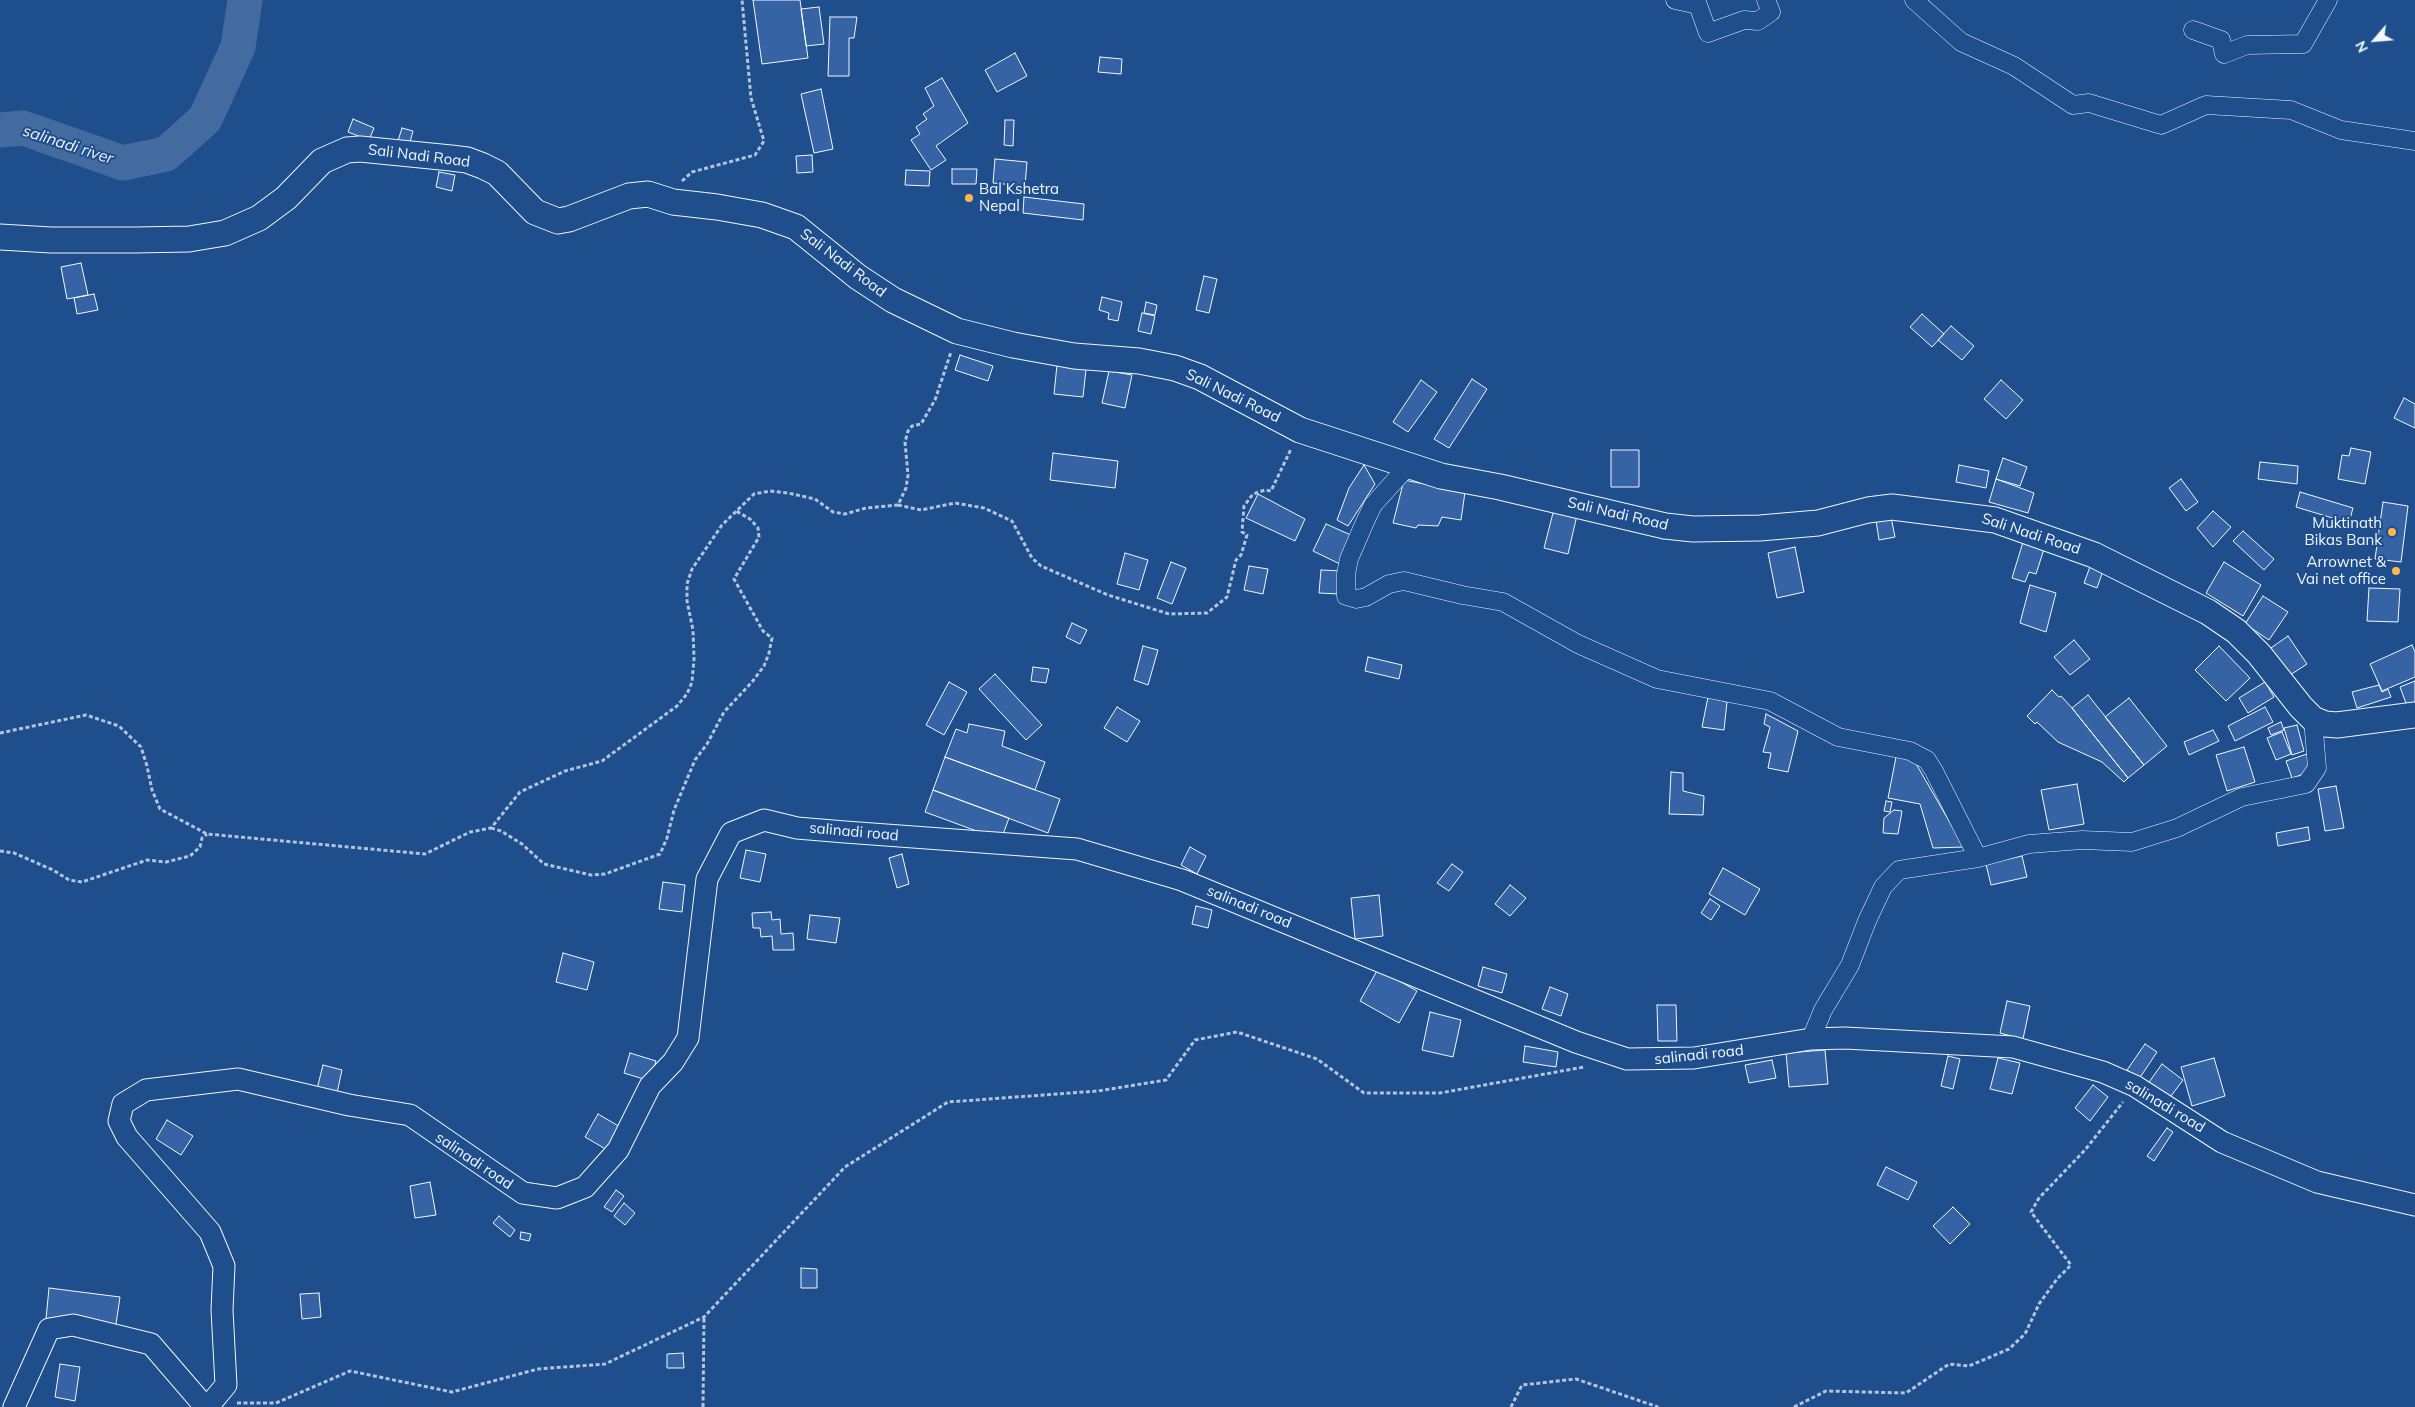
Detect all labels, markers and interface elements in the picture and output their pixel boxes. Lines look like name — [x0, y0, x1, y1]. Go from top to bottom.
north arrow — [2350, 15, 2400, 65]
text: N — [2351, 38, 2372, 56]
water label: salinadi river — [20, 121, 116, 169]
street label: Sali Nadi Road — [367, 141, 471, 171]
place label: Bal Kshetra Nepal — [979, 180, 1059, 215]
marker: Bal Kshetra Nepal — [963, 192, 975, 204]
street label: Sali Nadi Road — [797, 225, 889, 301]
street label: Sali Nadi Road — [1183, 365, 1283, 427]
street label: Sali Nadi Road — [1566, 494, 1670, 534]
street label: Sali Nadi Road — [1979, 510, 2083, 558]
place label: Muktinath Bikas Bank — [2305, 514, 2382, 549]
marker: Muktinath Bikas Bank — [2386, 526, 2398, 538]
place label: Arrownet & Vai net office — [2296, 553, 2386, 588]
marker: Arrownet & Vai net office — [2390, 565, 2402, 577]
street label: salinadi road — [809, 819, 899, 845]
street label: salinadi road — [1204, 882, 1294, 932]
street label: salinadi road — [1653, 1041, 1745, 1069]
street label: salinadi road — [2122, 1075, 2208, 1137]
street label: salinadi road — [432, 1128, 516, 1194]

